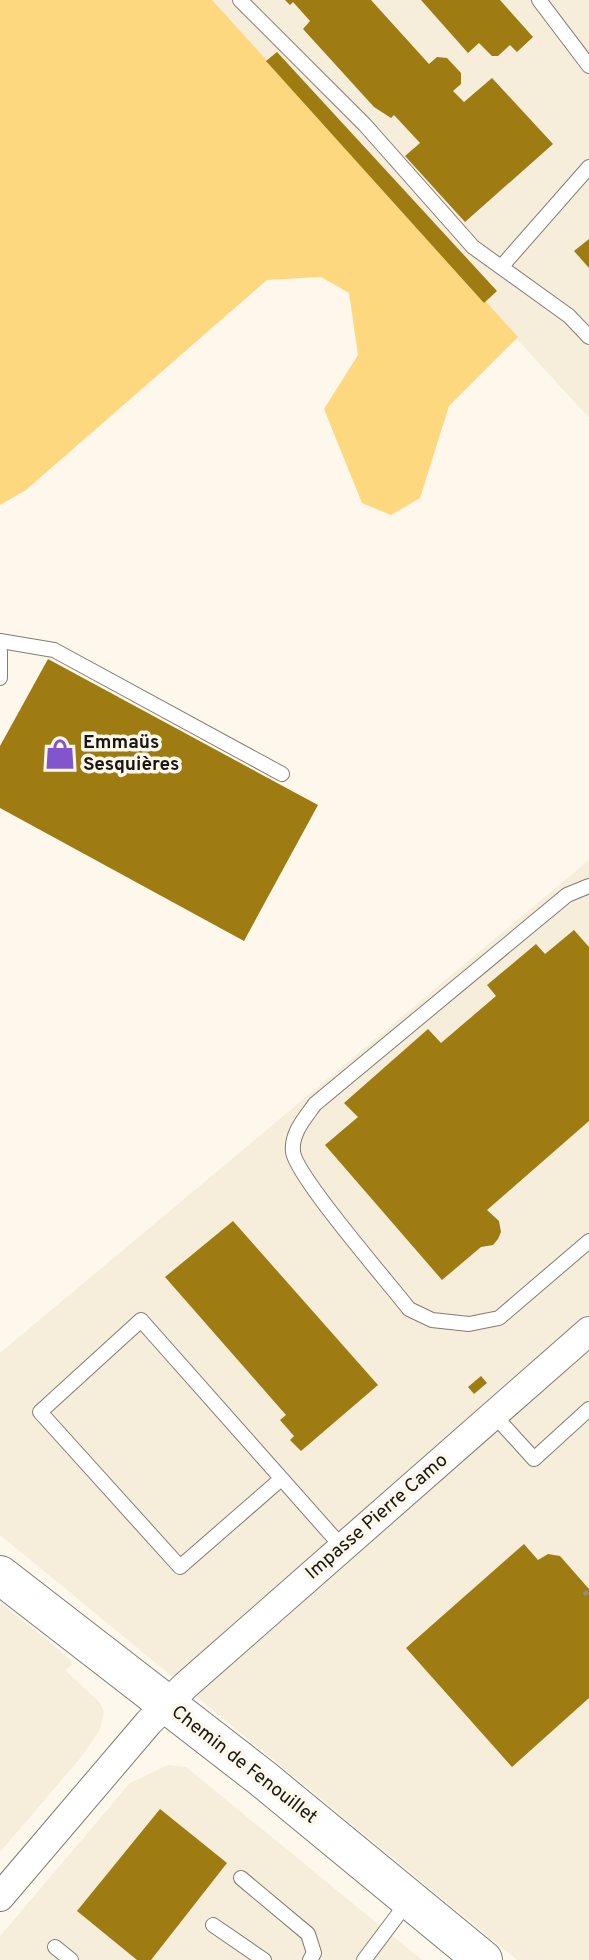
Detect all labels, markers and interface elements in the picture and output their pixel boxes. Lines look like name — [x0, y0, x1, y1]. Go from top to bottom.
place label: Emmaüs Sesquières — [83, 731, 179, 777]
shop icon: Emmaüs Sesquières — [43, 737, 77, 771]
street label: Impasse Pierre Camo — [301, 1449, 453, 1585]
street label: Chemin de Fenouillet — [166, 1700, 322, 1830]

